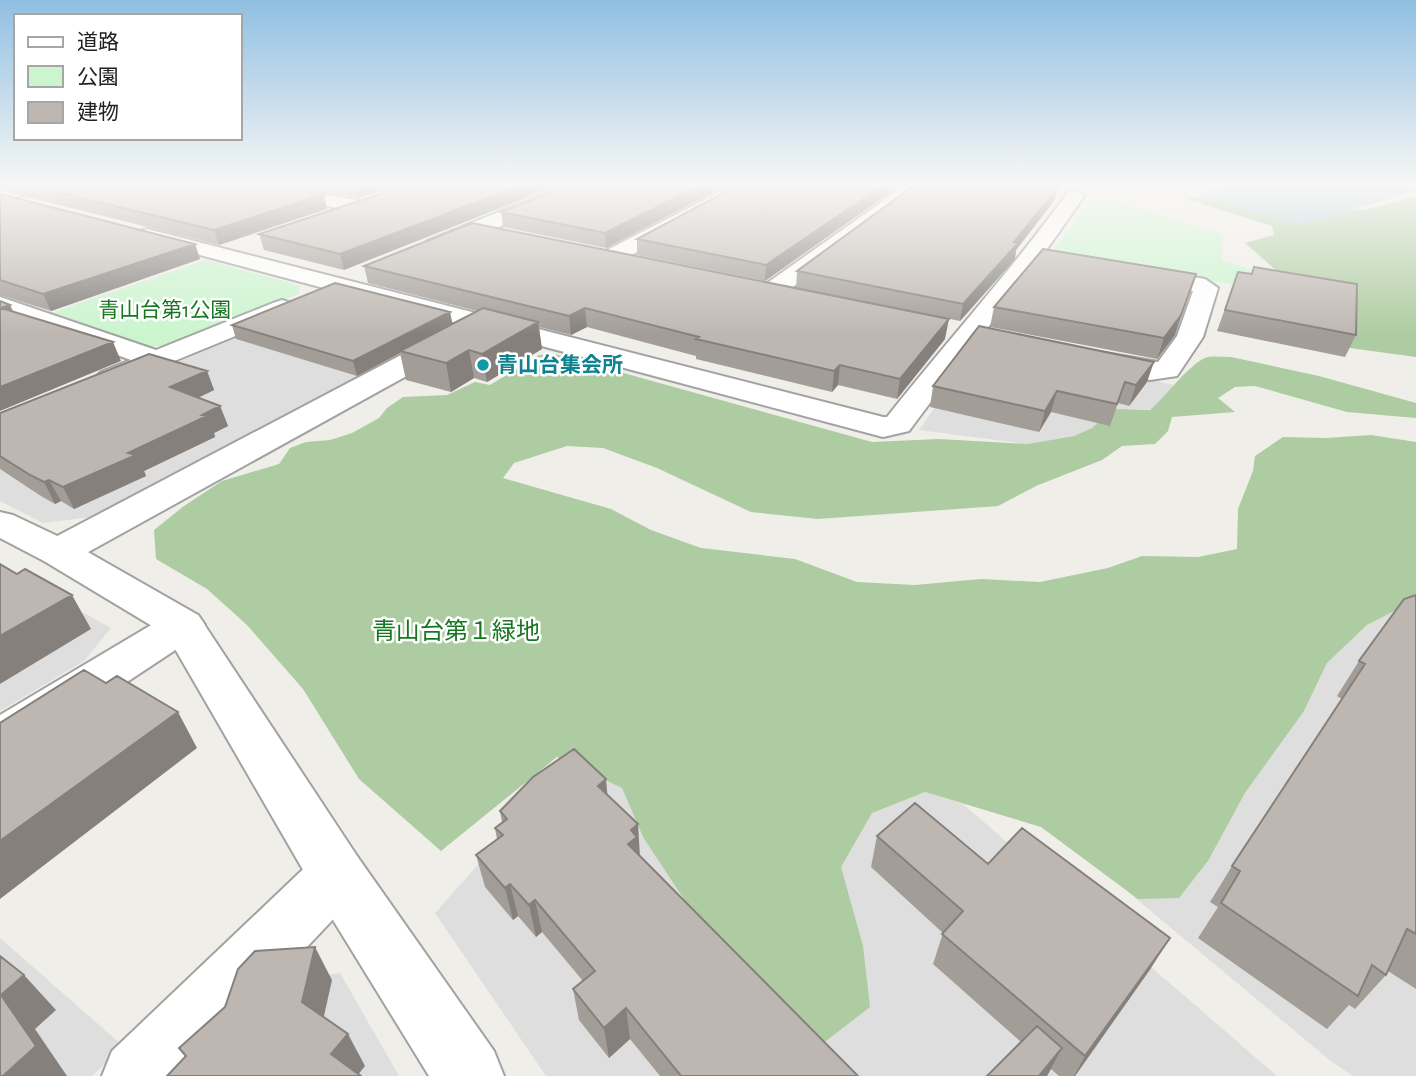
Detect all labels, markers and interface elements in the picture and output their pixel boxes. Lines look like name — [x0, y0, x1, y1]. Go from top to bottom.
legend — [14, 14, 242, 140]
text: 道路 — [77, 31, 119, 53]
text: 公園 — [77, 67, 119, 88]
text: 建物 — [77, 101, 119, 123]
park label: 青山台第1公園 — [98, 299, 232, 321]
place label: 青山台集会所 — [497, 354, 623, 376]
marker: 青山台集会所 — [475, 357, 491, 373]
park label: 青山台第１緑地 — [372, 618, 540, 644]

